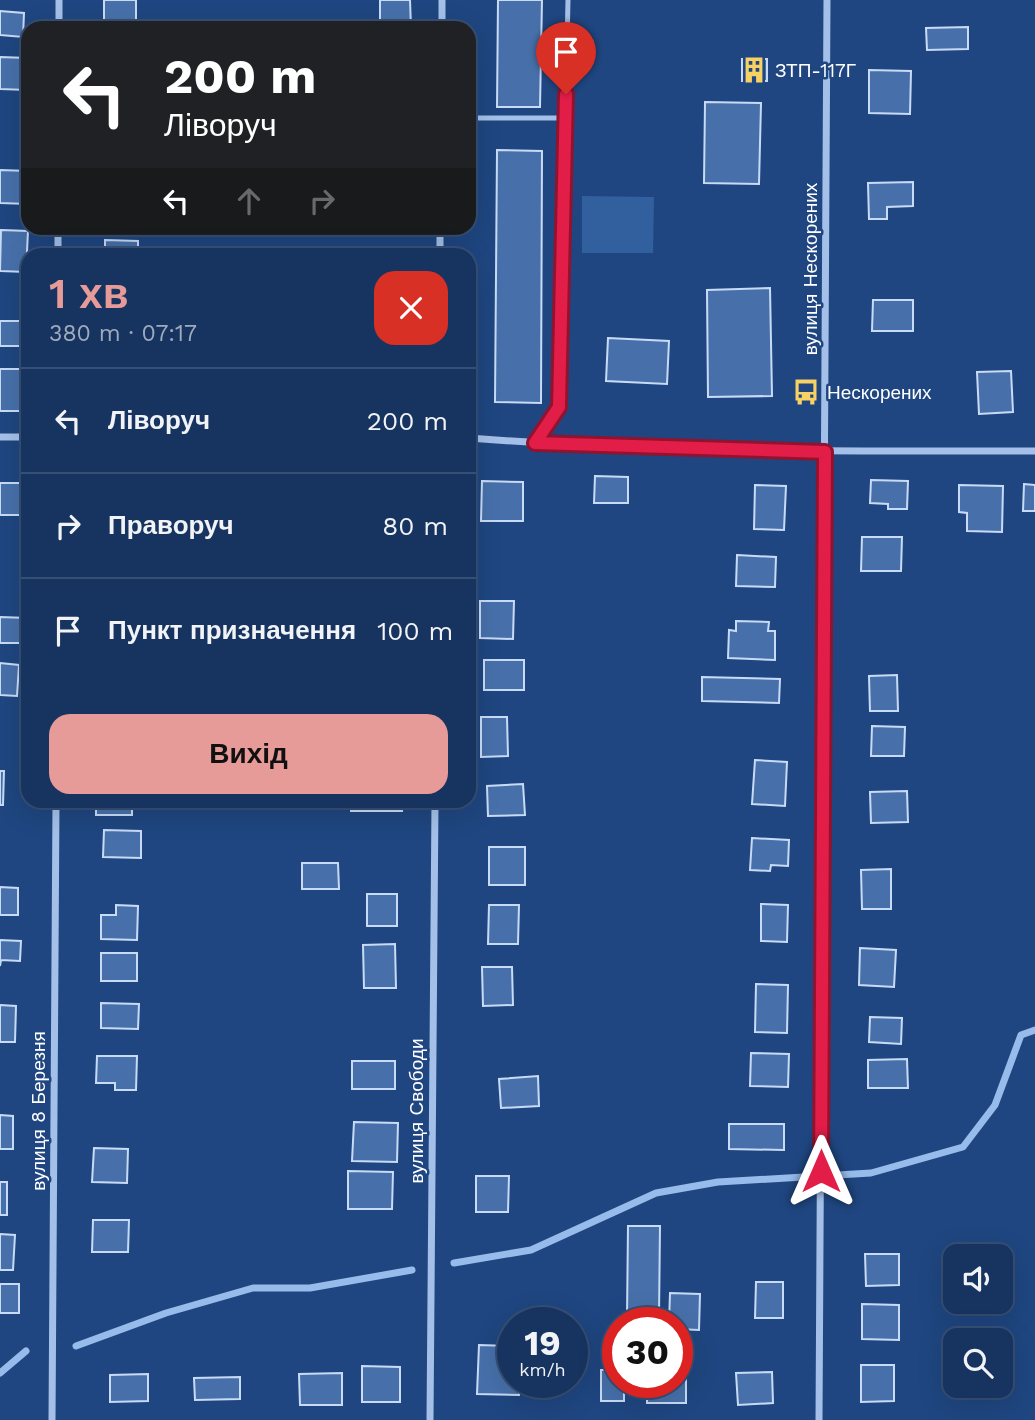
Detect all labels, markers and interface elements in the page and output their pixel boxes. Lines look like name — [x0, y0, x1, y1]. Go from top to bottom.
pin — [536, 22, 596, 94]
icon: arrive — [547, 33, 585, 71]
text: 200 m — [164, 47, 316, 105]
icon: left — [49, 49, 140, 140]
building icon: ЗТП-117Г — [739, 55, 769, 85]
place label: ЗТП-117Г — [775, 59, 856, 82]
text: Ліворуч — [164, 106, 277, 144]
icon: left — [157, 182, 195, 220]
icon: ahead — [230, 182, 268, 220]
icon: right — [303, 182, 341, 220]
street label: вулиця Нескорених — [799, 182, 822, 355]
text: 1 хв — [49, 269, 129, 318]
button: close — [374, 271, 448, 345]
text: 380 m · 07:17 — [49, 320, 197, 347]
bus stop icon: Нескорених — [791, 377, 821, 407]
place label: Нескорених — [827, 381, 932, 404]
icon: left — [49, 402, 87, 440]
text: Ліворуч — [108, 405, 210, 435]
text: 200 m — [367, 406, 448, 436]
icon: right — [49, 507, 87, 545]
text: Праворуч — [108, 510, 234, 540]
text: 80 m — [382, 511, 448, 541]
icon: arrive — [49, 612, 87, 650]
text: Пункт призначення — [108, 615, 356, 645]
text: 100 m — [377, 616, 453, 646]
button: Вихід — [49, 714, 448, 794]
street label: вулиця 8 Березня — [27, 1031, 50, 1191]
street label: вулиця Свободи — [405, 1038, 428, 1184]
position arrow — [784, 1134, 858, 1208]
map controls — [943, 1244, 1013, 1398]
button: sound — [943, 1244, 1013, 1314]
speed limit sign: 30 — [602, 1307, 693, 1398]
text: 19 — [524, 1322, 561, 1364]
button: search — [943, 1328, 1013, 1398]
text: km/h — [519, 1359, 566, 1380]

